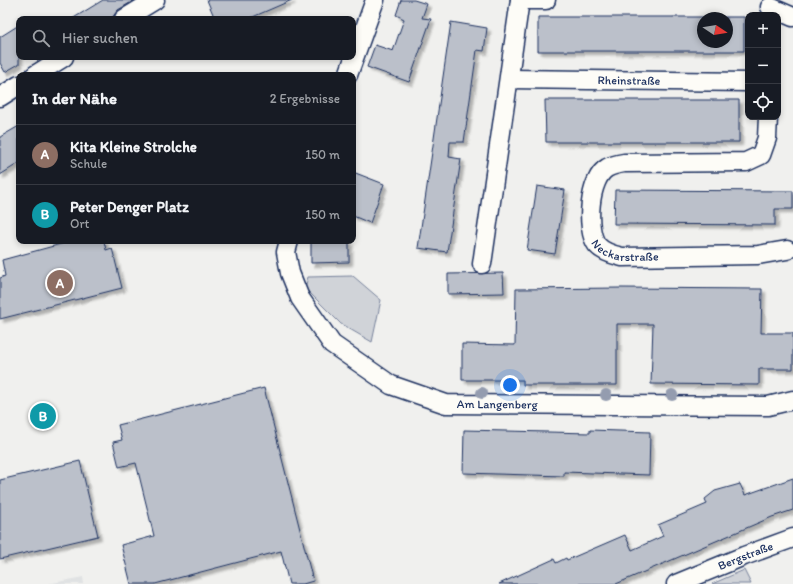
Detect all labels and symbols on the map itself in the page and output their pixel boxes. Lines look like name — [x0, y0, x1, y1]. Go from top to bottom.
north arrow — [697, 12, 733, 48]
street label: Rheinstraße — [598, 73, 661, 88]
street label: Neckarstraße — [588, 237, 659, 264]
pin: A — [47, 268, 73, 298]
your location — [500, 375, 520, 395]
street label: Am Langenberg — [457, 397, 539, 412]
pin: B — [30, 401, 56, 431]
street label: Bergstraße — [716, 539, 775, 573]

